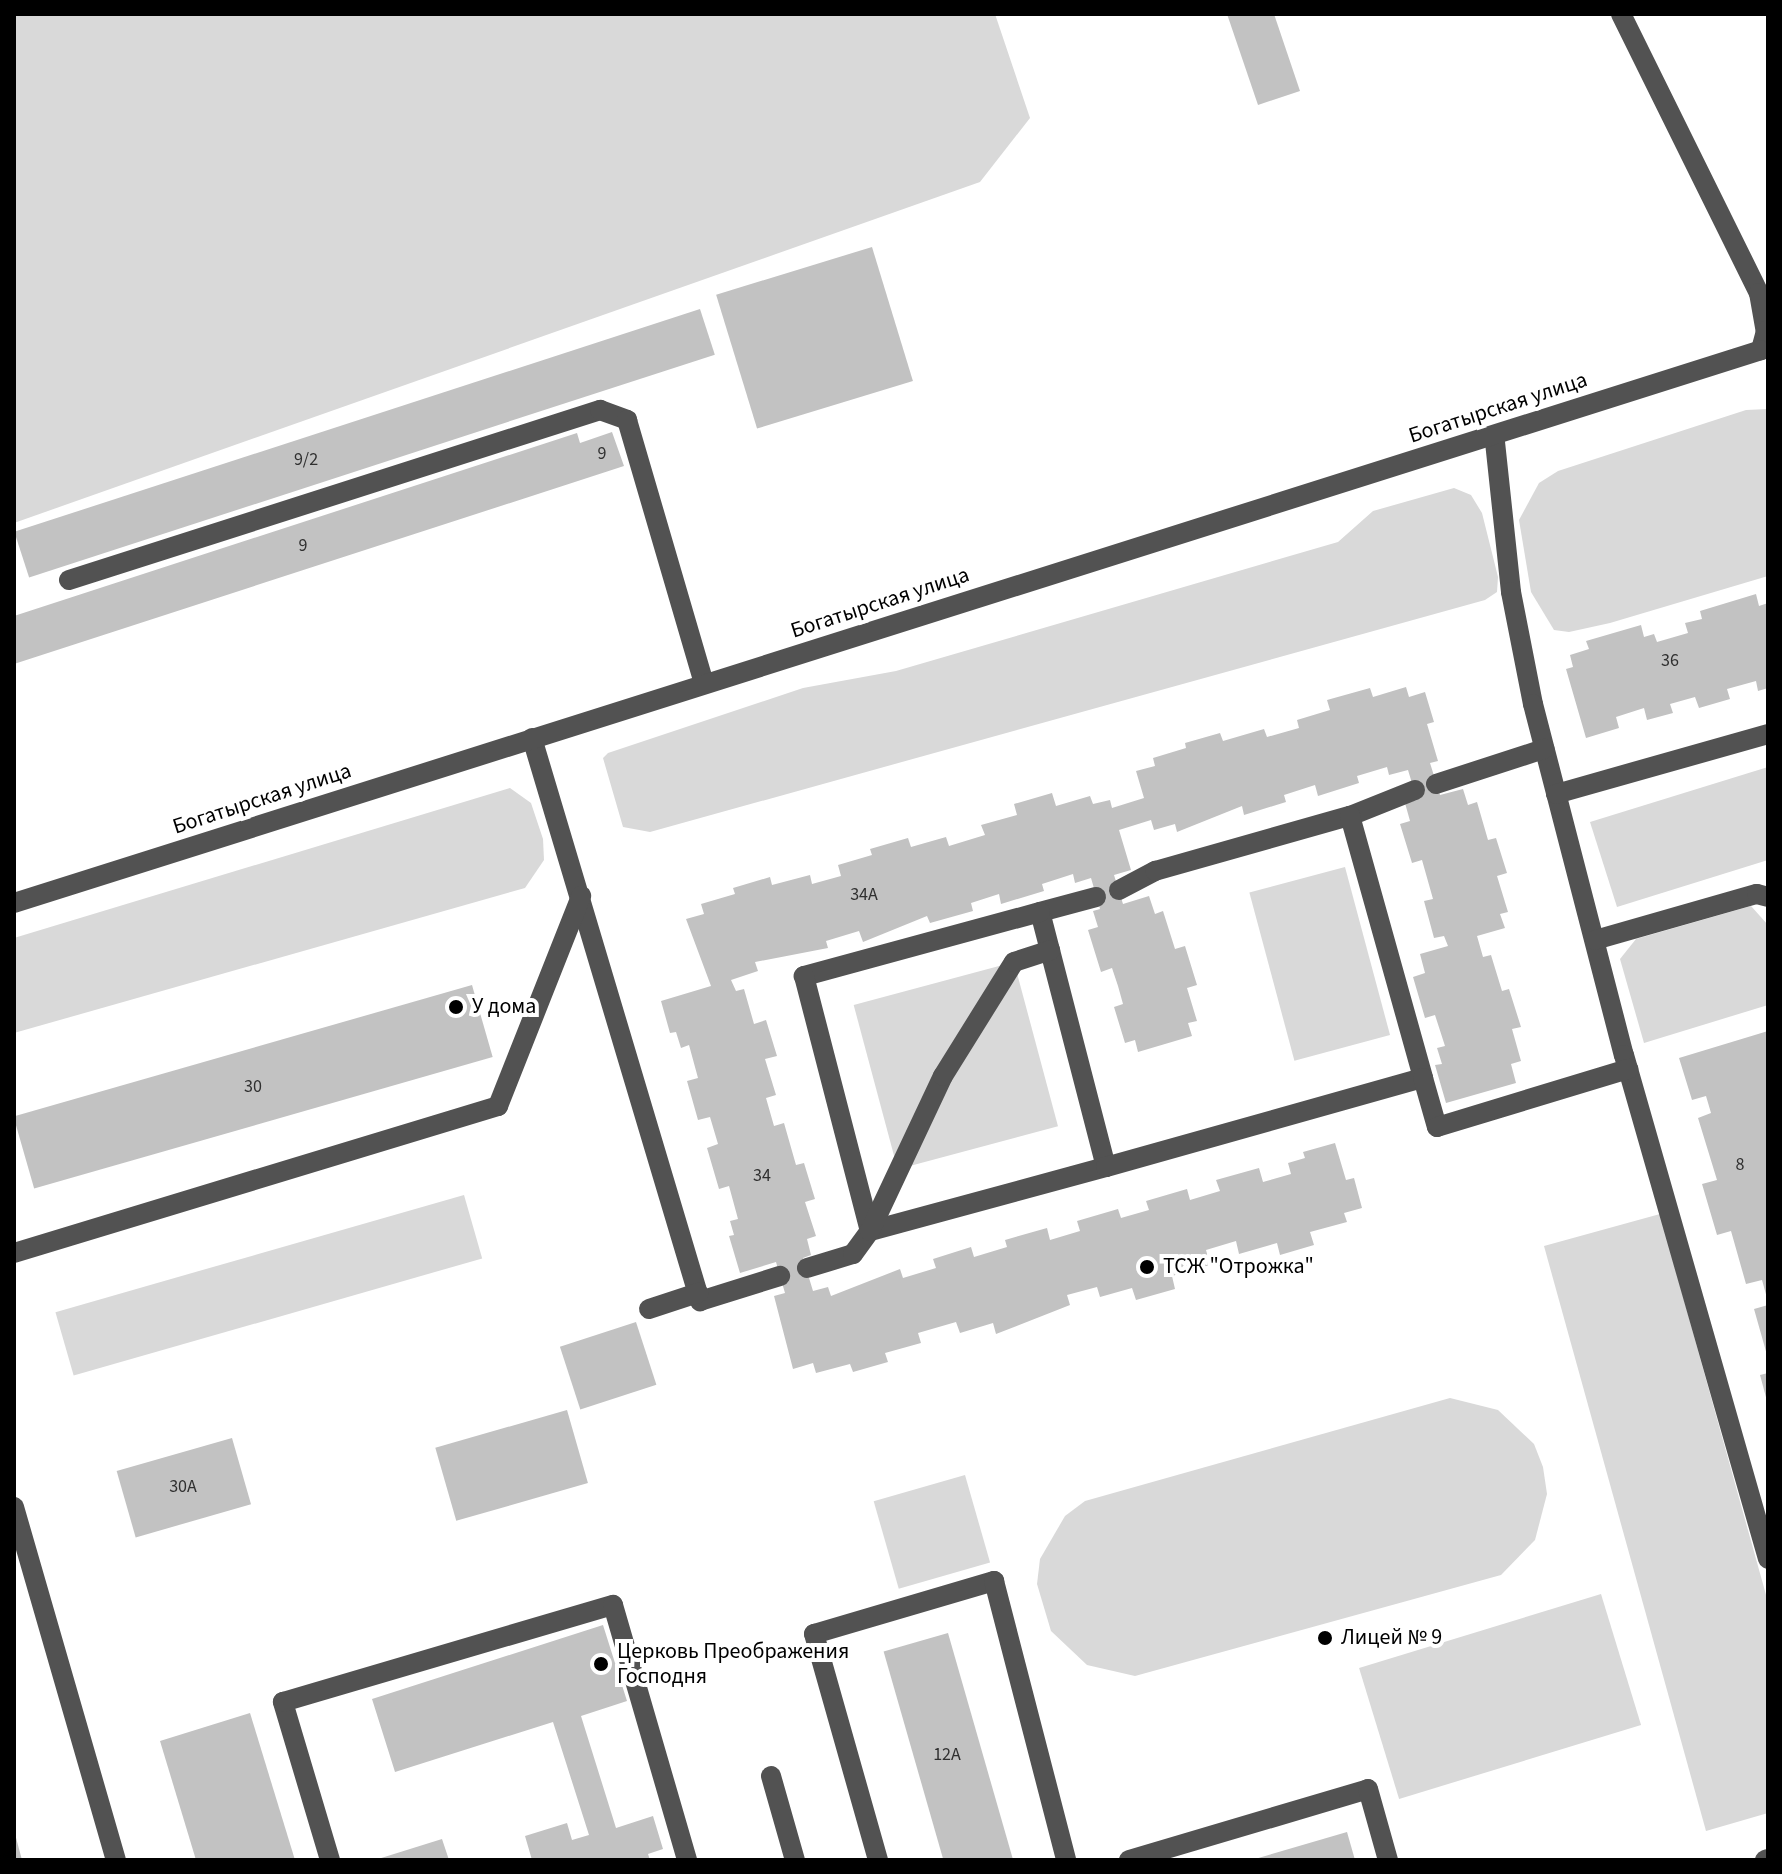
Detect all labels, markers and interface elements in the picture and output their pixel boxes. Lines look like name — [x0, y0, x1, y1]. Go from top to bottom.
street label: Богатырская улица — [1405, 367, 1591, 449]
house number: 9 — [598, 443, 606, 465]
house number: 9/2 — [294, 449, 318, 471]
house number: 9 — [299, 535, 307, 557]
street label: Богатырская улица — [787, 562, 973, 644]
house number: 36 — [1661, 650, 1679, 672]
street label: Богатырская улица — [169, 758, 355, 840]
house number: 34А — [850, 884, 878, 906]
place label: У дома — [472, 994, 536, 1020]
marker: У дома — [447, 998, 465, 1016]
house number: 30 — [244, 1076, 262, 1098]
house number: 8 — [1736, 1154, 1744, 1176]
house number: 34 — [753, 1165, 771, 1187]
place label: ТСЖ "Отрожка" — [1163, 1254, 1314, 1280]
marker: ТСЖ "Отрожка" — [1138, 1258, 1156, 1276]
house number: 30А — [169, 1476, 197, 1498]
place label: Лицей № 9 — [1341, 1625, 1442, 1651]
marker: Лицей № 9 — [1316, 1629, 1334, 1647]
place label: Церковь Преображения Господня — [617, 1638, 849, 1690]
marker: Церковь Преображения Господня — [592, 1655, 610, 1673]
house number: 12А — [933, 1744, 961, 1766]

